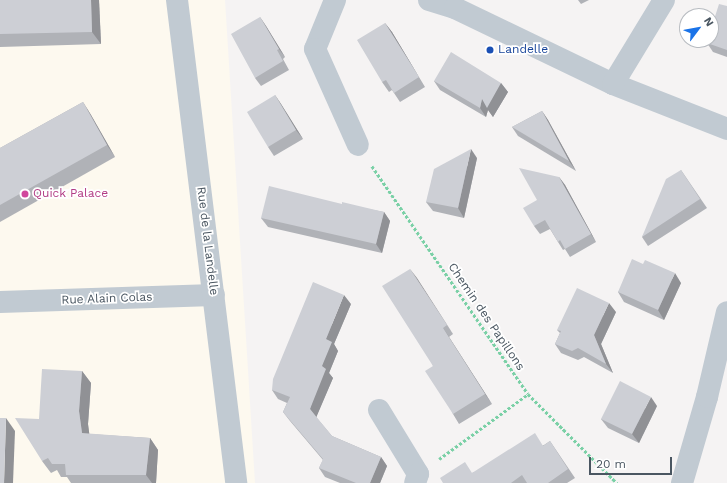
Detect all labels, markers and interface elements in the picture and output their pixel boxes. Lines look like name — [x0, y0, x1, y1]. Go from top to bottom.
north arrow — [679, 8, 719, 48]
text: N — [701, 15, 716, 29]
place label: Landelle — [498, 43, 548, 57]
marker: Landelle — [485, 45, 495, 55]
street label: Rue de la Landelle — [193, 186, 221, 296]
place label: Quick Palace — [33, 187, 108, 201]
marker: Quick Palace — [20, 189, 30, 199]
street label: Chemin des Papillons — [445, 260, 527, 374]
street label: Rue Alain Colas — [61, 290, 153, 308]
scale bar — [591, 449, 674, 475]
text: 20 m — [596, 457, 626, 471]

